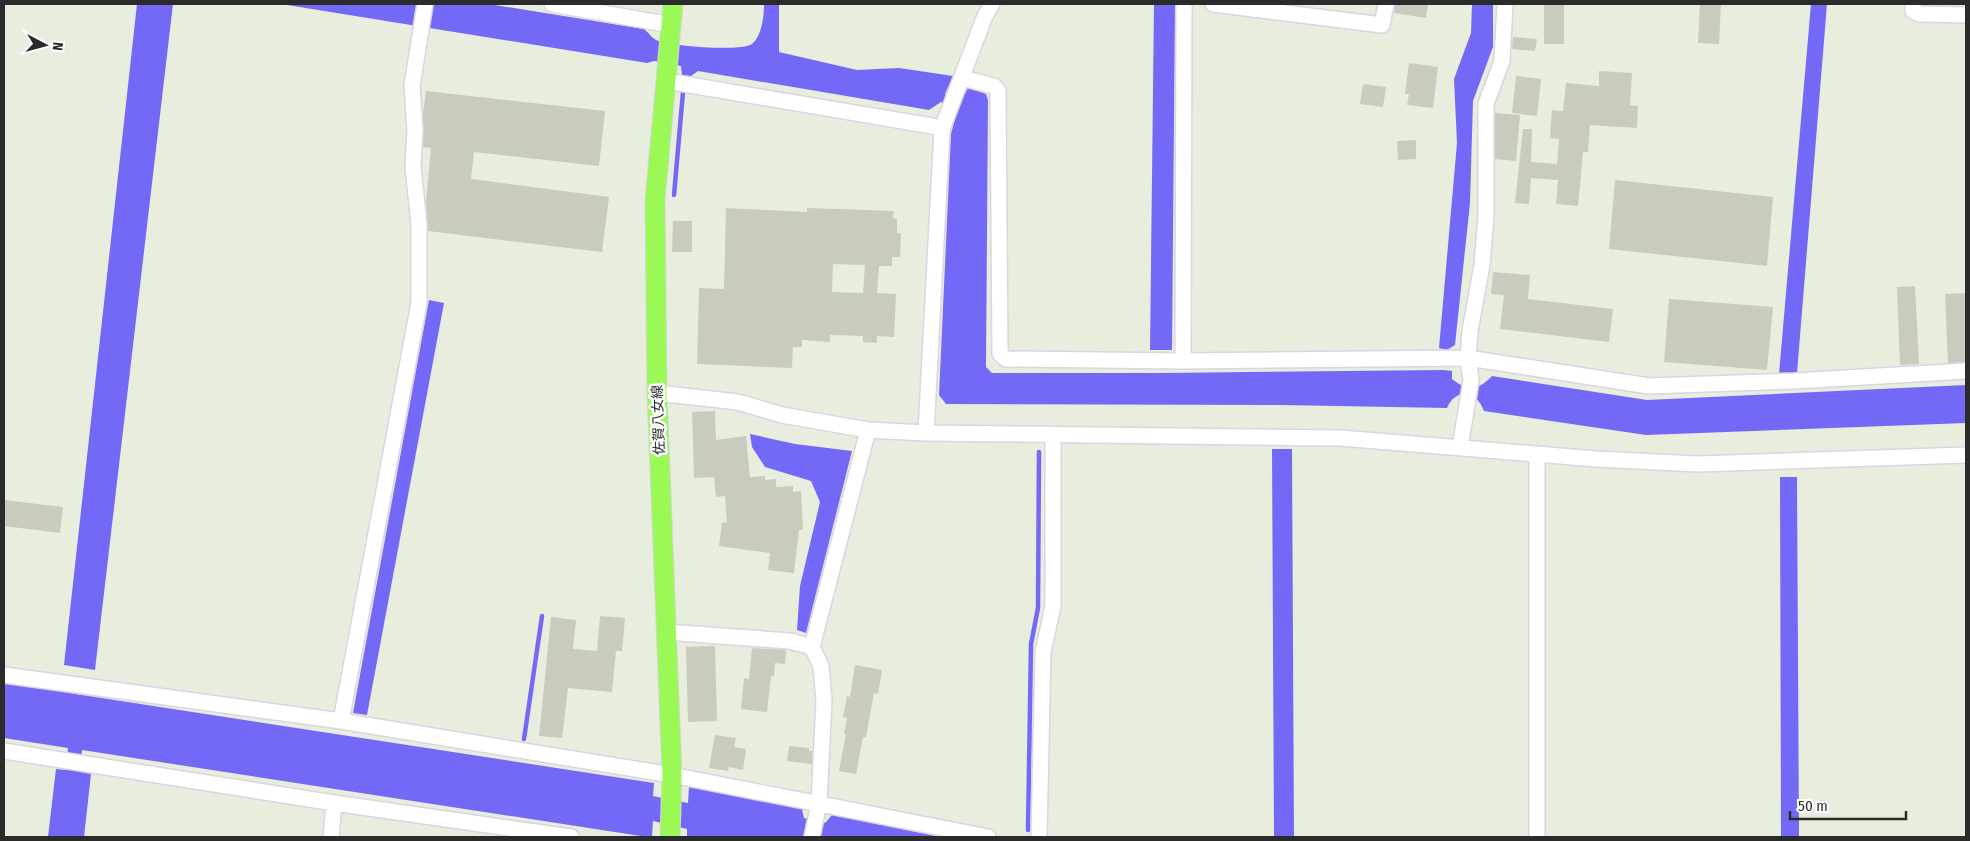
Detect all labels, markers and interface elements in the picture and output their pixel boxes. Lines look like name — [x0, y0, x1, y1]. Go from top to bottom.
north arrow — [20, 20, 70, 70]
text: N — [49, 41, 66, 51]
street label: 佐賀八女線 — [649, 385, 668, 455]
scale bar — [1790, 788, 1906, 820]
text: 50 m — [1798, 797, 1828, 815]

